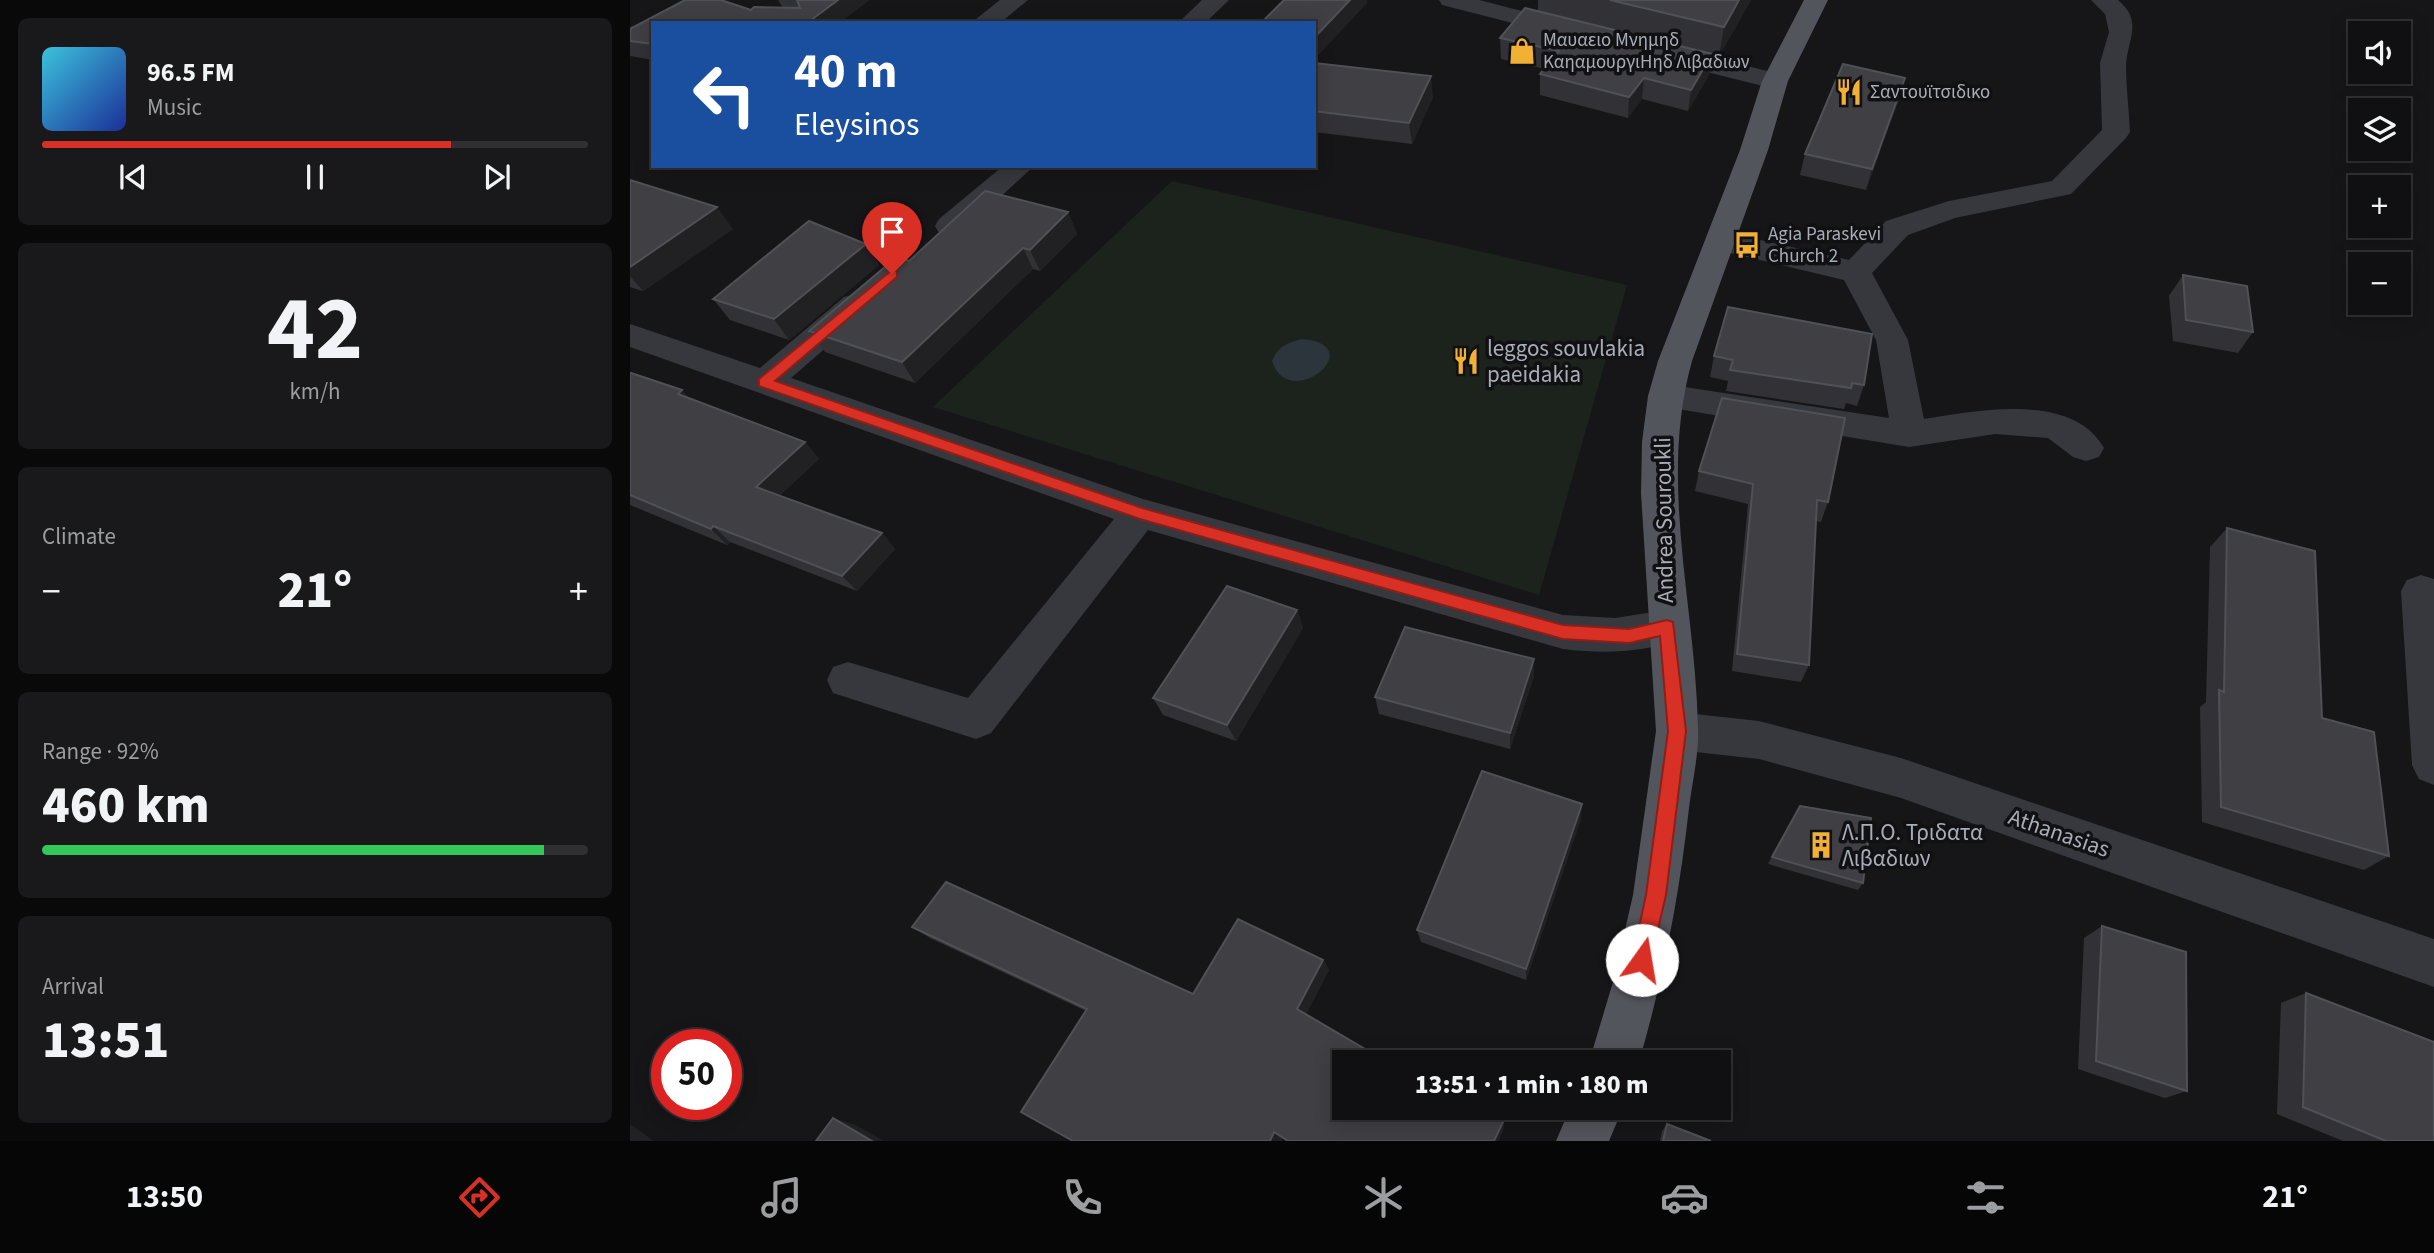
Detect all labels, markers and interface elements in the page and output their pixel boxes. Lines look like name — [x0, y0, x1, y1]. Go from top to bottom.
map controls — [2348, 21, 2411, 315]
button: sound — [2348, 21, 2411, 84]
place label: Μαυαειο Μνημηδ ΚαηαμουργιΗηδ Λιβαδιων — [1543, 27, 1750, 76]
shop icon: Μαυαειο Μνημηδ ΚαηαμουργιΗηδ Λιβαδιων — [1507, 36, 1537, 66]
text: 40 m — [794, 37, 898, 107]
icon: left — [679, 49, 770, 140]
text: 96.5 FM — [147, 54, 235, 91]
restaurant icon: Σαντουϊτσιδικο — [1834, 77, 1864, 107]
place label: Σαντουϊτσιδικο — [1870, 79, 1990, 106]
text: Music — [147, 91, 202, 124]
button: layers — [2348, 98, 2411, 161]
text: Eleysinos — [794, 102, 919, 148]
icon: previous — [114, 158, 152, 196]
icon: pause — [296, 158, 334, 196]
icon: next — [478, 158, 516, 196]
button: + — [2348, 175, 2411, 238]
pin — [862, 202, 922, 274]
icon: arrive — [873, 213, 911, 251]
place label: Agia Paraskevi Church 2 — [1768, 221, 1881, 270]
bus stop icon: Agia Paraskevi Church 2 — [1732, 230, 1762, 260]
button: − — [2348, 252, 2411, 315]
text: 42 — [267, 265, 363, 394]
place label: leggos souvlakia paeidakia — [1487, 332, 1645, 391]
restaurant icon: leggos souvlakia paeidakia — [1451, 346, 1481, 376]
text: km/h — [289, 375, 341, 408]
street label: Andrea Souroukli — [1646, 437, 1682, 603]
text: Climate — [42, 520, 116, 553]
text: 21° — [278, 554, 352, 628]
text: − — [42, 565, 61, 619]
text: + — [569, 565, 588, 619]
text: Range · 92% — [42, 735, 159, 768]
text: 460 km — [42, 769, 210, 843]
street label: Athanasias — [2004, 800, 2114, 866]
place label: Λ.Π.Ο. Τριδατα Λιβαδιων — [1842, 816, 1983, 875]
building icon: Λ.Π.Ο. Τριδατα Λιβαδιων — [1806, 830, 1836, 860]
position arrow — [1605, 923, 1679, 997]
text: Arrival — [42, 970, 104, 1003]
text: 13:51 — [42, 1004, 169, 1078]
speed limit sign: 50 — [651, 1029, 742, 1120]
text: 13:51 · 1 min · 180 m — [1415, 1066, 1648, 1103]
icon: directions — [455, 1173, 504, 1222]
icon: music — [757, 1173, 806, 1222]
icon: phone — [1058, 1173, 1107, 1222]
icon: climate — [1359, 1173, 1408, 1222]
icon: car — [1660, 1173, 1709, 1222]
icon: filters — [1961, 1173, 2010, 1222]
text: 13:50 — [126, 1174, 203, 1220]
text: 21° — [2262, 1174, 2308, 1220]

